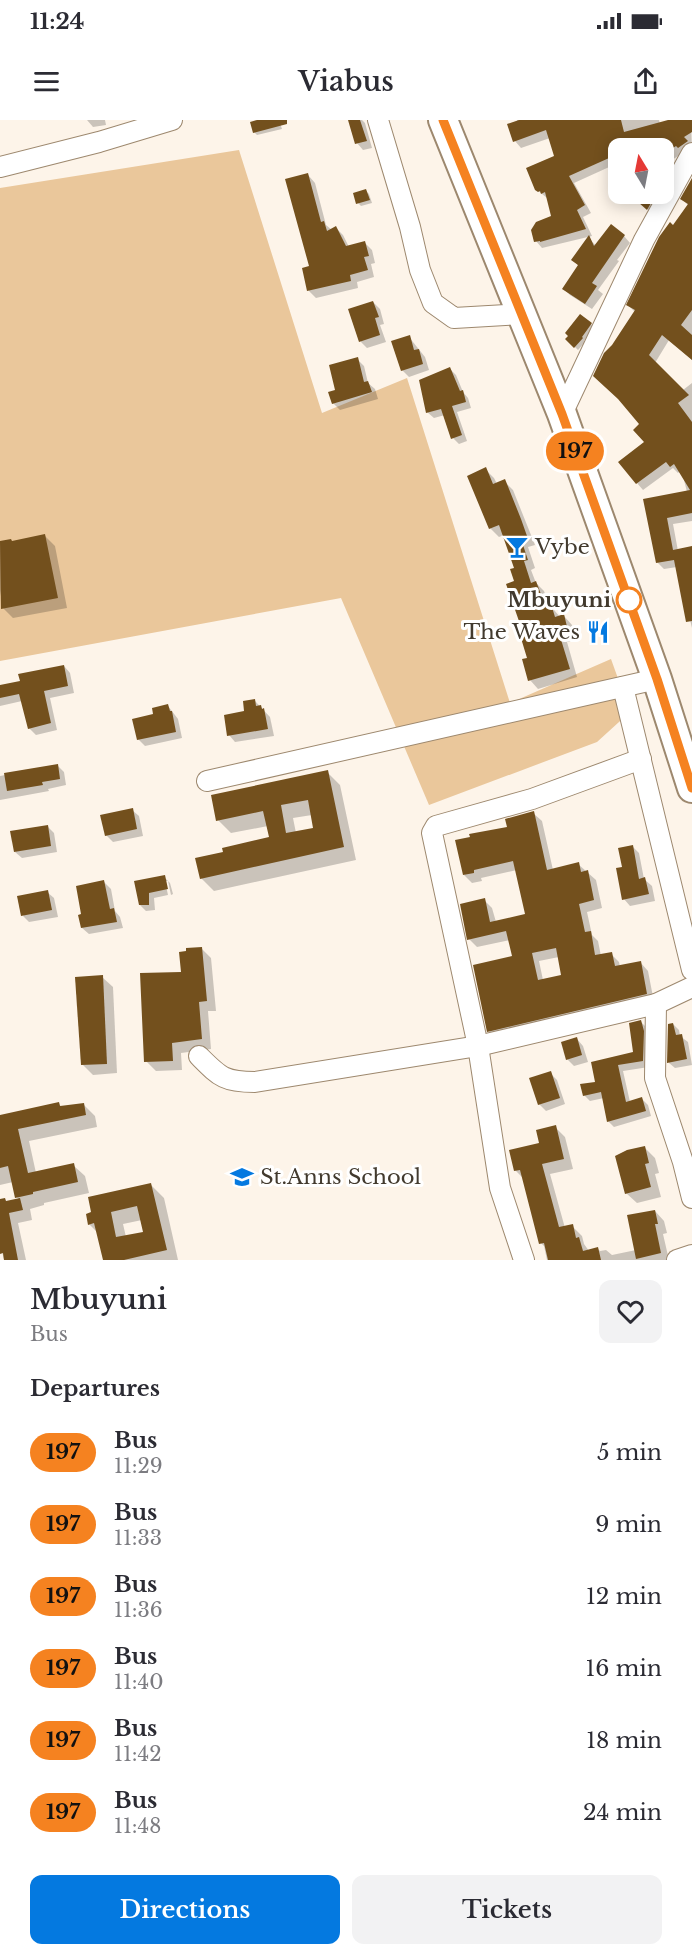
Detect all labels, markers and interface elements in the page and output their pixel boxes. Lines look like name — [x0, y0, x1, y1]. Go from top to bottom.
text: 11:24 — [30, 8, 84, 35]
icon: menu — [30, 65, 63, 98]
text: Viabus — [298, 65, 394, 98]
icon: share — [629, 65, 662, 98]
north arrow — [608, 138, 674, 204]
map controls — [608, 138, 674, 204]
line badge: 197 — [540, 432, 610, 470]
text: 197 — [558, 438, 592, 464]
bar icon: Vybe — [504, 534, 530, 560]
place label: Vybe — [534, 534, 590, 560]
place label: Mbuyuni — [507, 587, 611, 613]
marker: Mbuyuni — [616, 587, 642, 613]
place label: The Waves — [463, 619, 580, 645]
restaurant icon: The Waves — [585, 619, 611, 645]
school or university icon: St.Anns School — [229, 1164, 255, 1190]
place label: St.Anns School — [260, 1164, 421, 1190]
button: heart — [599, 1280, 662, 1343]
text: Mbuyuni — [30, 1282, 167, 1317]
text: Bus — [30, 1322, 68, 1346]
text: Departures — [30, 1375, 160, 1402]
text: Bus — [114, 1427, 157, 1454]
text: 197 — [46, 1439, 80, 1465]
text: 5 min — [597, 1439, 662, 1466]
text: 11:29 — [114, 1454, 163, 1478]
text: Bus — [114, 1499, 157, 1526]
text: 197 — [46, 1511, 80, 1537]
text: 9 min — [595, 1511, 662, 1538]
text: 11:33 — [114, 1526, 162, 1550]
text: Bus — [114, 1571, 157, 1598]
text: 197 — [46, 1583, 80, 1609]
text: 12 min — [586, 1583, 662, 1610]
text: 11:36 — [114, 1598, 163, 1622]
text: Bus — [114, 1643, 157, 1670]
text: 197 — [46, 1655, 80, 1681]
text: 16 min — [585, 1655, 662, 1682]
text: 11:40 — [114, 1670, 164, 1694]
text: Bus — [114, 1715, 157, 1742]
text: 197 — [46, 1727, 80, 1753]
text: 18 min — [586, 1727, 662, 1754]
text: 11:42 — [114, 1742, 162, 1766]
text: Bus — [114, 1787, 157, 1814]
text: 197 — [46, 1799, 80, 1825]
text: 24 min — [583, 1799, 662, 1826]
text: 11:48 — [114, 1814, 161, 1838]
button: Directions — [30, 1875, 340, 1944]
button: Tickets — [352, 1875, 662, 1944]

